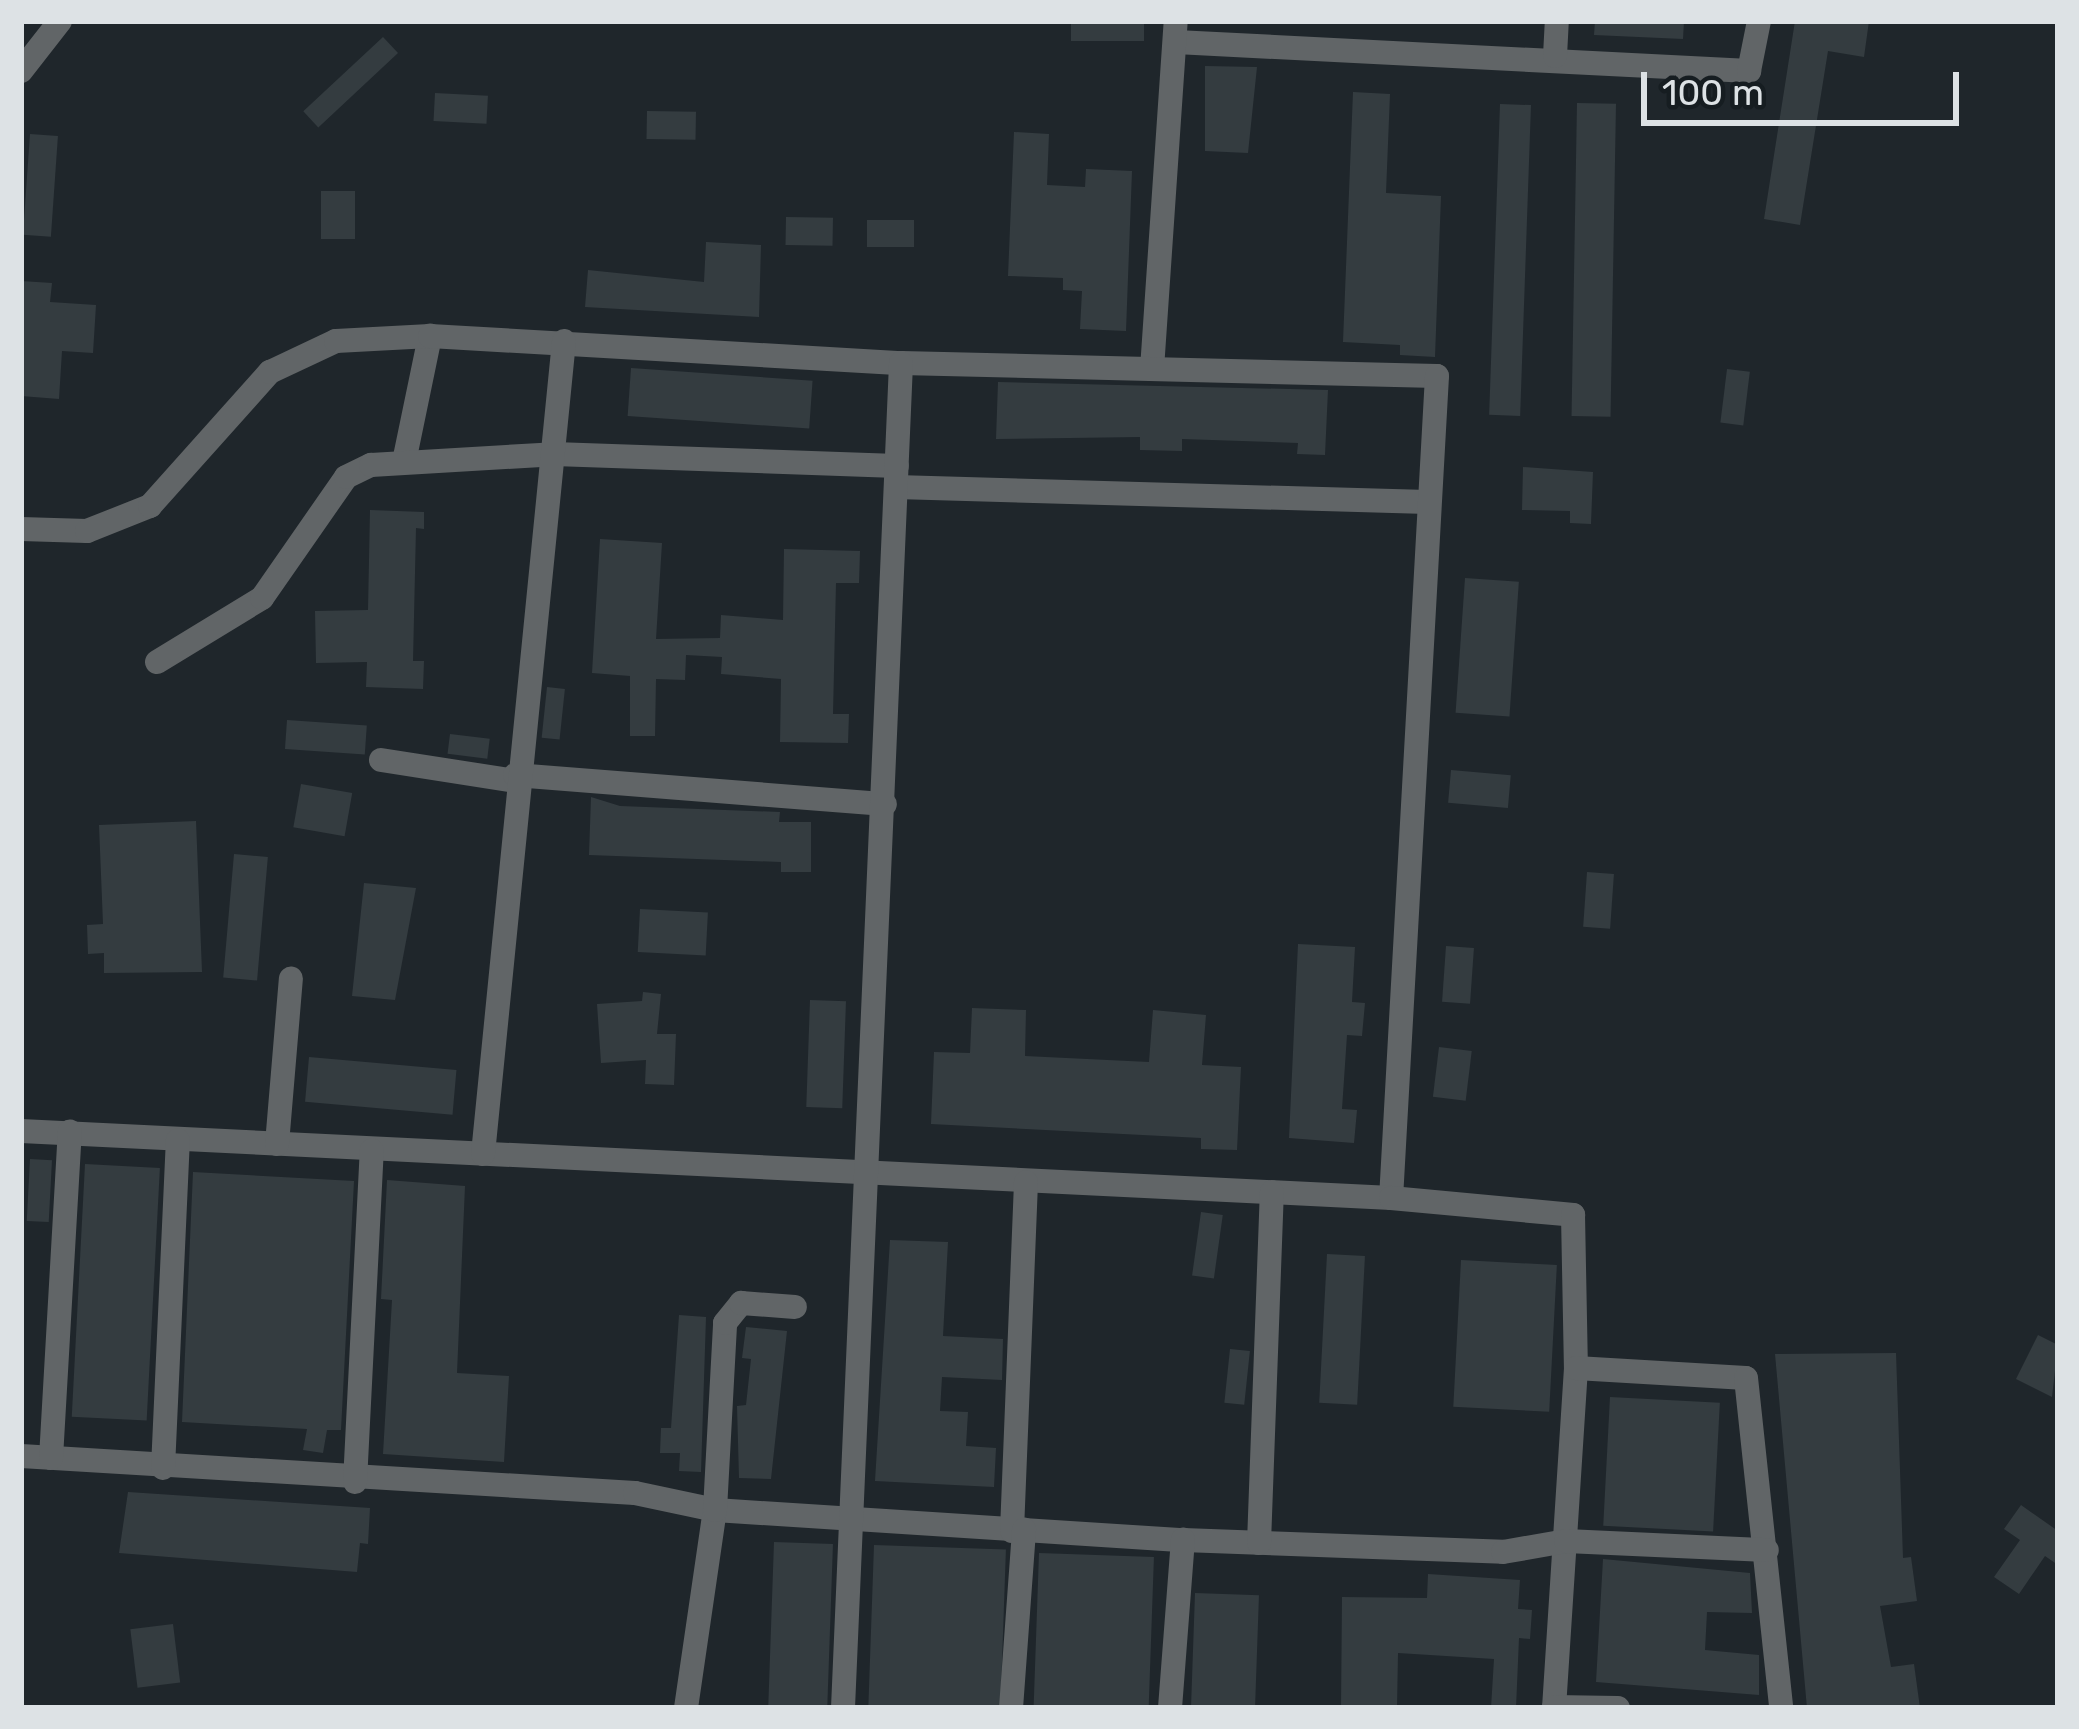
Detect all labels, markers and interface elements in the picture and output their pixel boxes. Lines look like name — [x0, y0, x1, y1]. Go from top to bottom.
scale bar — [1647, 48, 1965, 122]
text: 100 m — [1662, 71, 1764, 114]

